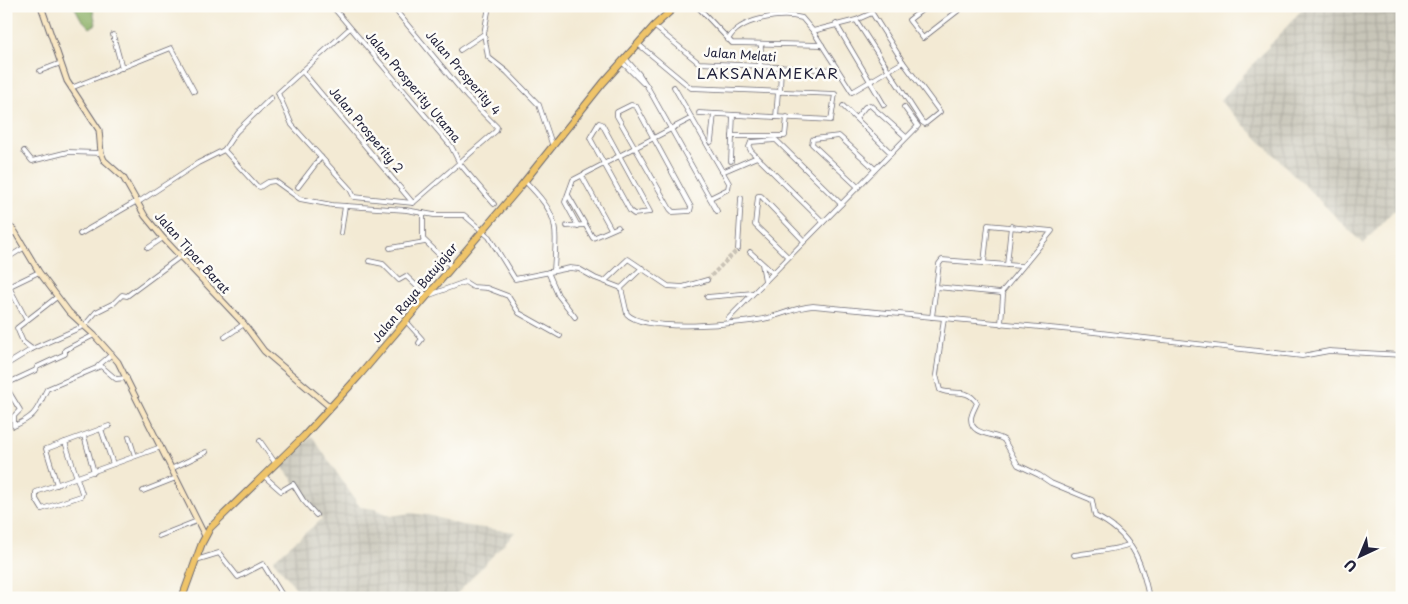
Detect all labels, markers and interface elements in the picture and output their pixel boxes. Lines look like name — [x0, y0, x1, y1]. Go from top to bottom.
street label: Jalan Prosperity 4 — [422, 26, 506, 119]
street label: Jalan Prosperity Utama — [362, 27, 466, 146]
street label: Jalan Melati — [703, 42, 777, 66]
district label: LAKSANAMEKAR — [697, 61, 839, 84]
street label: Jalan Prosperity 2 — [325, 82, 408, 176]
street label: Jalan Tipar Barat — [151, 207, 235, 297]
street label: Jalan Raya Batujajar — [367, 238, 462, 346]
north arrow — [1336, 532, 1386, 582]
text: U — [1339, 554, 1362, 577]

